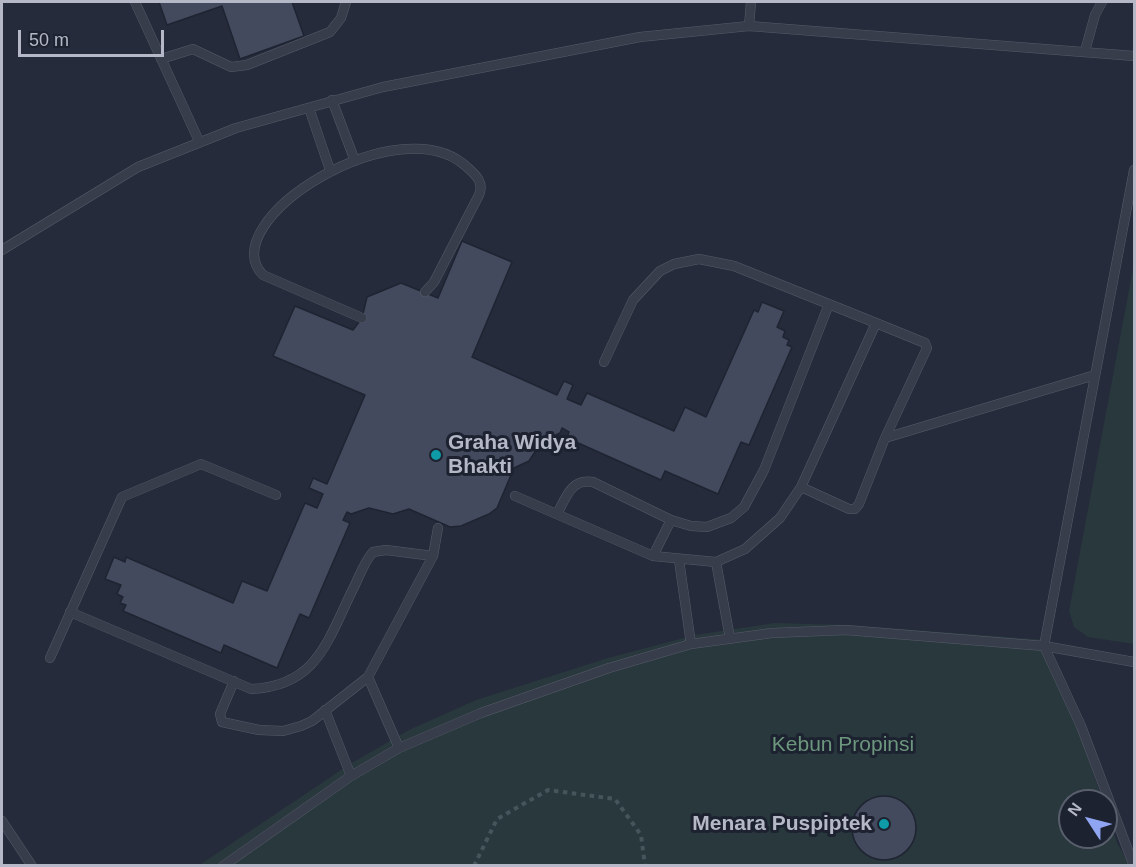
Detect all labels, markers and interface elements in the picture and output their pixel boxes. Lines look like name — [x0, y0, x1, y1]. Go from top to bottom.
scale bar — [21, 18, 166, 56]
text: 50 m — [29, 30, 69, 50]
place label: Graha Widya Bhakti — [448, 430, 576, 480]
marker: Graha Widya Bhakti — [429, 448, 443, 462]
park label: Kebun Propinsi — [772, 732, 914, 758]
north arrow — [1058, 789, 1118, 849]
text: N — [1064, 800, 1085, 819]
place label: Menara Puspiptek — [692, 811, 872, 837]
marker: Menara Puspiptek — [877, 817, 891, 831]

